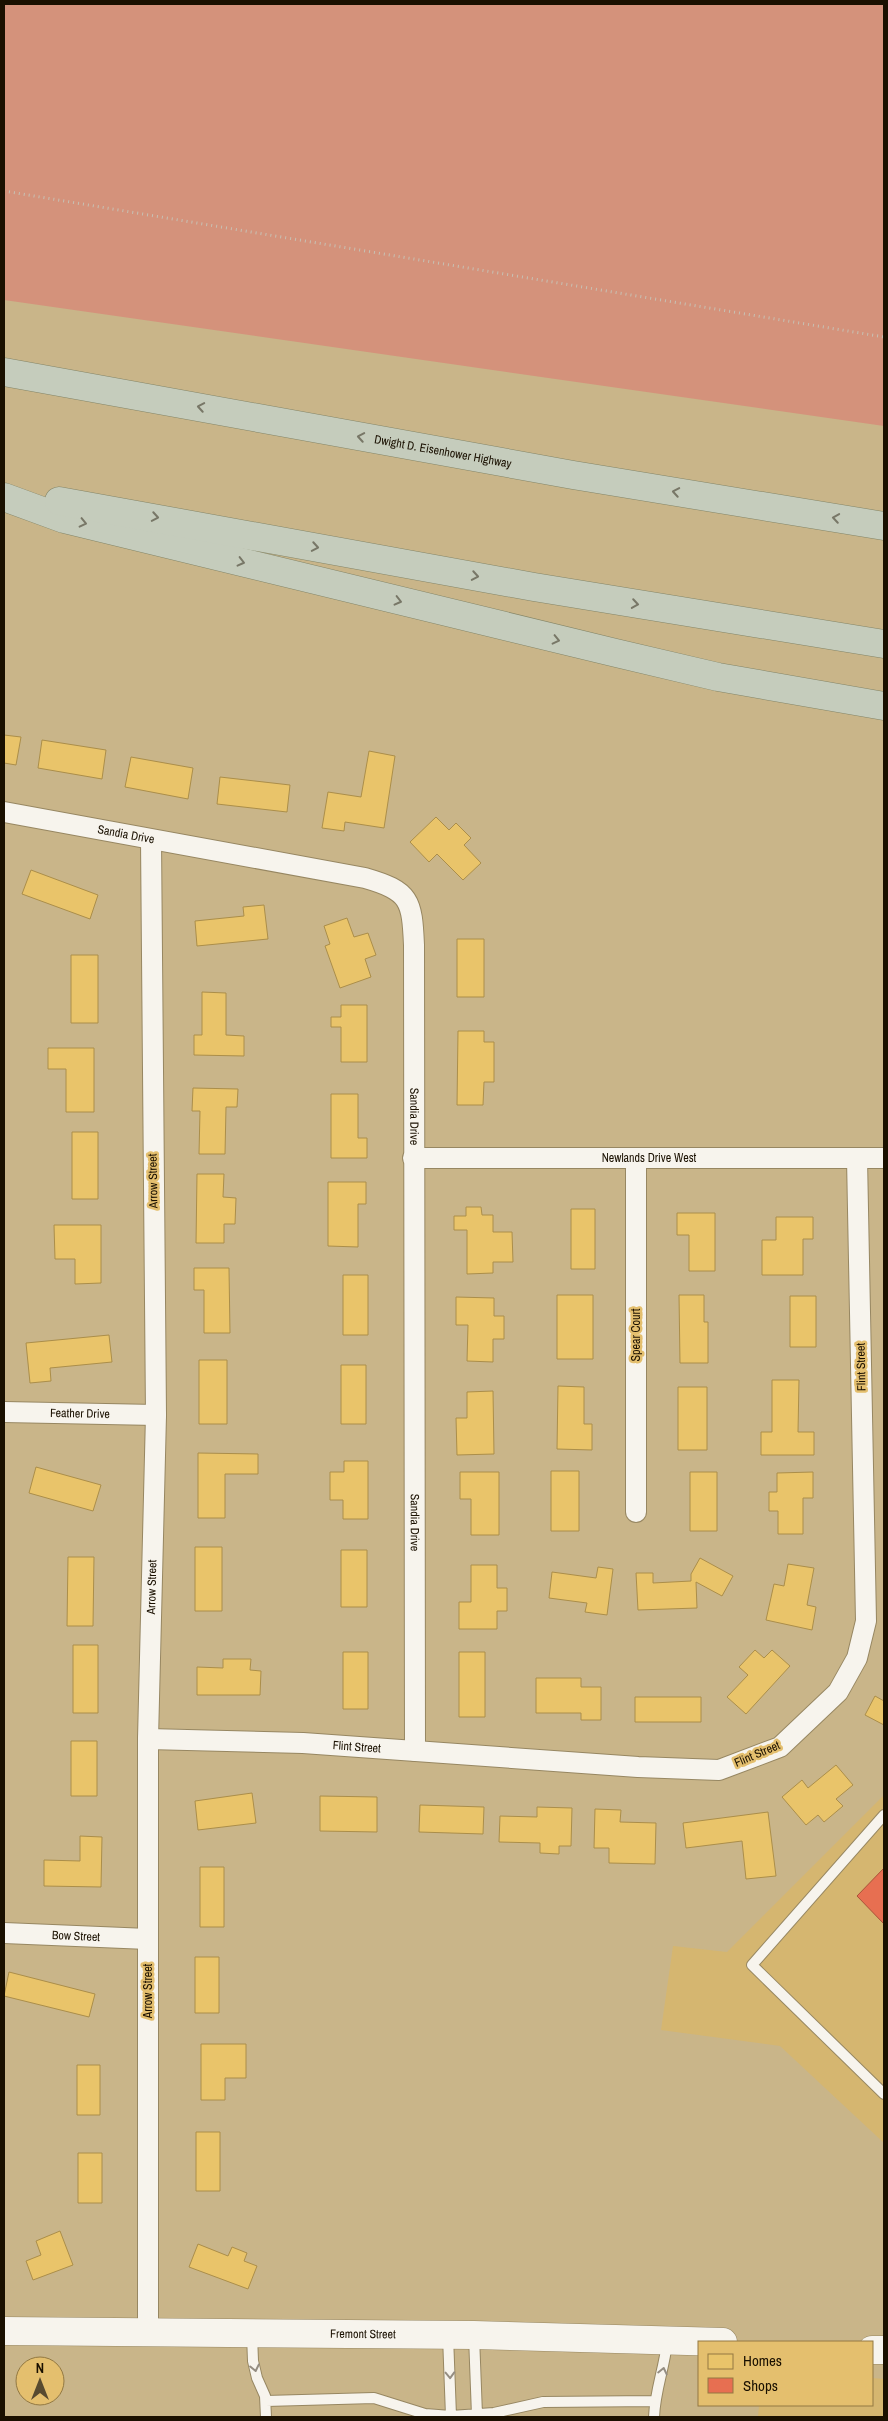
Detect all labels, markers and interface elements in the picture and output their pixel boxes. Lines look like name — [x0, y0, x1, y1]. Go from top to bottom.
one-way arrow — [196, 403, 205, 413]
street label: Dwight D. Eisenhower Highway — [373, 431, 513, 472]
one-way arrow — [356, 432, 365, 442]
one-way arrow — [671, 488, 680, 498]
one-way arrow — [151, 511, 160, 522]
one-way arrow — [832, 514, 840, 524]
one-way arrow — [78, 517, 87, 528]
one-way arrow — [311, 541, 320, 551]
one-way arrow — [236, 556, 244, 566]
one-way arrow — [470, 571, 479, 581]
one-way arrow — [394, 595, 403, 606]
one-way arrow — [631, 598, 639, 609]
one-way arrow — [552, 634, 561, 645]
street label: Sandia Drive — [96, 821, 156, 847]
street label: Sandia Drive — [406, 1088, 422, 1145]
street label: Newlands Drive West — [602, 1150, 697, 1166]
street label: Arrow Street — [145, 1153, 161, 1209]
street label: Spear Court — [628, 1308, 644, 1362]
street label: Flint Street — [853, 1343, 869, 1391]
street label: Feather Drive — [50, 1405, 110, 1422]
street label: Sandia Drive — [407, 1494, 423, 1551]
street label: Arrow Street — [143, 1559, 160, 1616]
street label: Flint Street — [332, 1737, 382, 1757]
street label: Flint Street — [732, 1737, 783, 1771]
street label: Bow Street — [52, 1927, 101, 1945]
street label: Arrow Street — [140, 1963, 156, 2019]
street label: Fremont Street — [330, 2326, 396, 2342]
legend — [698, 2341, 873, 2406]
text: Homes — [743, 2350, 782, 2371]
north arrow — [15, 2356, 65, 2406]
text: N — [36, 2359, 44, 2377]
one-way arrow — [249, 2364, 260, 2373]
one-way arrow — [657, 2366, 668, 2375]
one-way arrow — [444, 2372, 455, 2380]
text: Shops — [743, 2375, 778, 2396]

